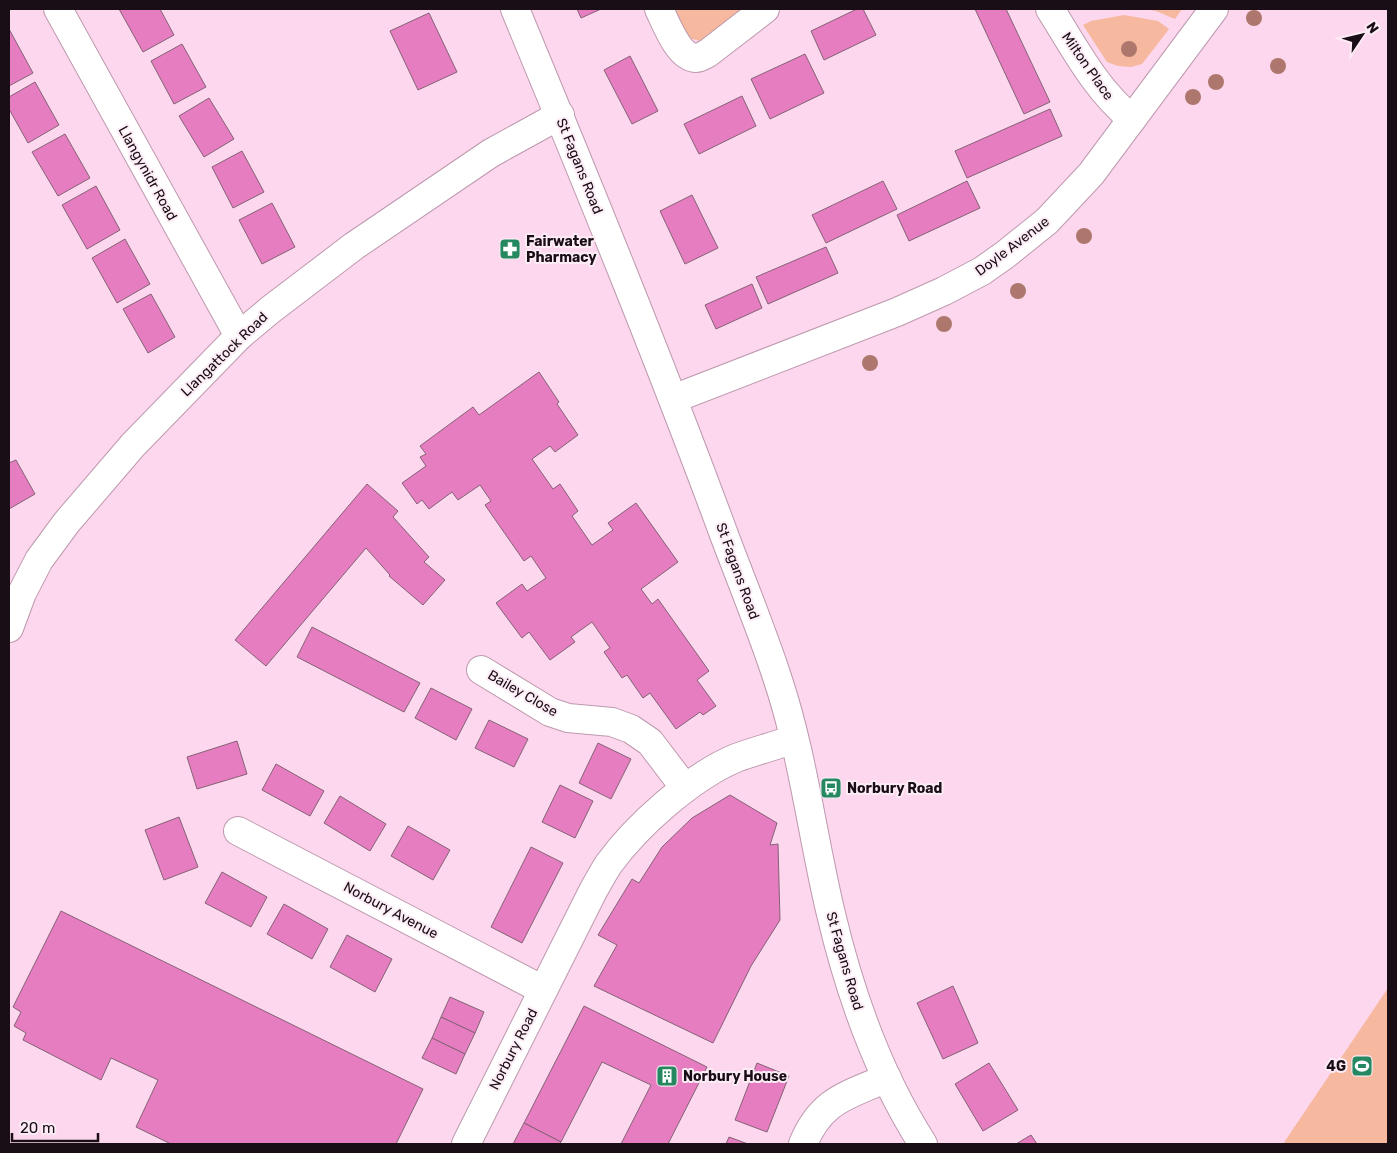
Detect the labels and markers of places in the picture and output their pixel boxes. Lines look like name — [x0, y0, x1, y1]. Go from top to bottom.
place label: Fairwater Pharmacy — [526, 233, 597, 266]
pharmacy icon: Fairwater Pharmacy — [498, 237, 522, 261]
bus stop icon: Norbury Road — [819, 776, 843, 800]
place label: Norbury Road — [847, 780, 943, 797]
sports icon: 4G — [1350, 1054, 1374, 1078]
place label: 4G — [1326, 1058, 1346, 1075]
building icon: Norbury House — [655, 1064, 679, 1088]
place label: Norbury House — [683, 1068, 787, 1085]

